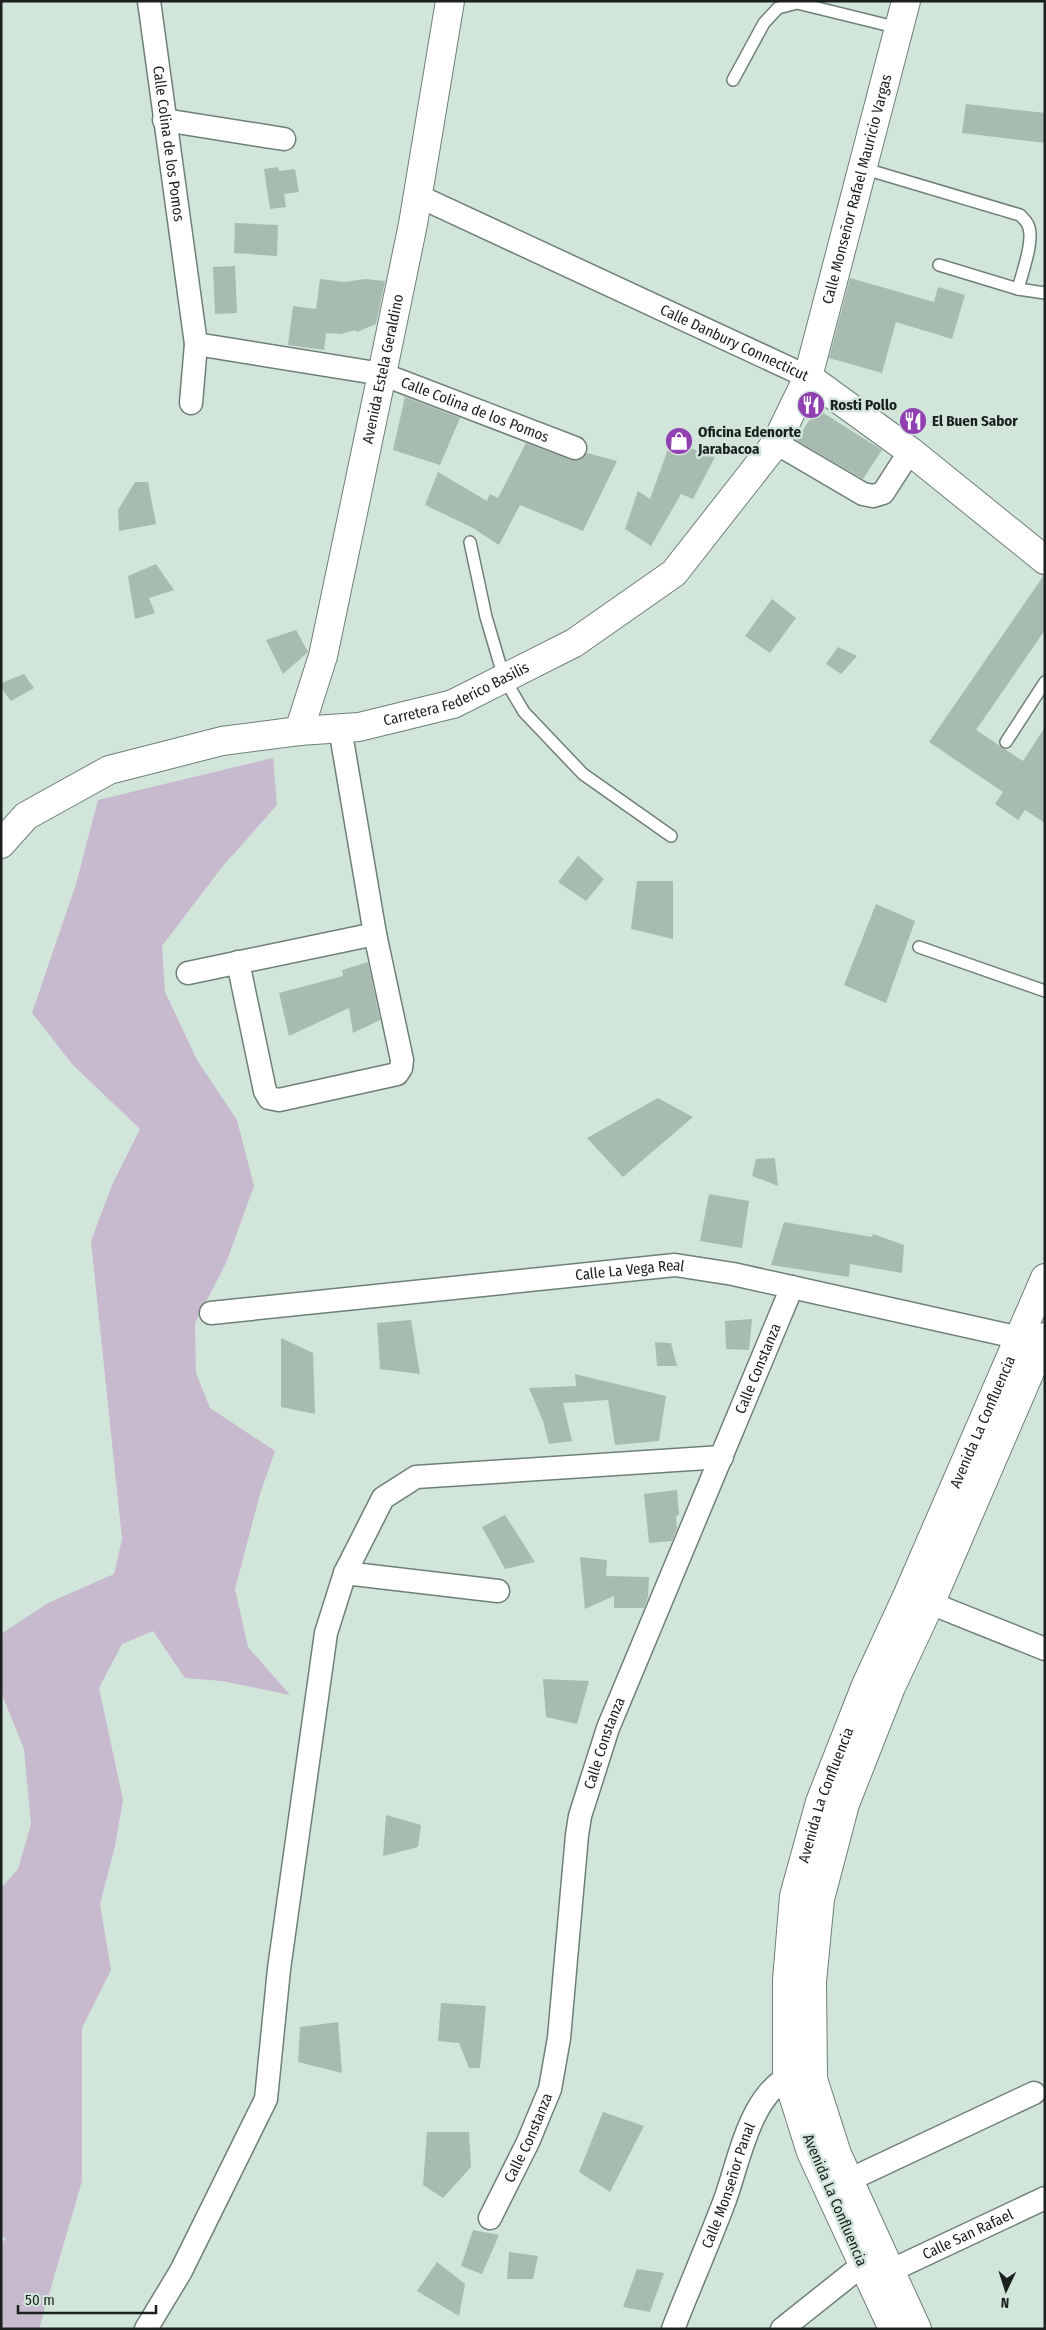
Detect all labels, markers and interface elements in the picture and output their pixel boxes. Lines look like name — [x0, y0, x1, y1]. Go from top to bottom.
street label: Calle Colina de los Pomos — [149, 65, 188, 223]
street label: Calle Monseñor Rafael Mauricio Vargas — [818, 72, 896, 306]
street label: Avenida Estela Geraldino — [359, 292, 407, 445]
street label: Calle Danbury Connecticut — [657, 301, 811, 385]
street label: Calle Colina de los Pomos — [398, 373, 552, 446]
restaurant icon: Rosti Pollo — [796, 390, 826, 420]
place label: Rosti Pollo — [830, 396, 897, 414]
restaurant icon: El Buen Sabor — [898, 406, 928, 436]
place label: El Buen Sabor — [932, 412, 1018, 430]
place label: Oficina Edenorte Jarabacoa — [697, 423, 801, 458]
shop icon: Oficina Edenorte Jarabacoa — [664, 426, 694, 456]
street label: Carretera Federico Basilis — [382, 658, 532, 730]
street label: Calle La Vega Real — [574, 1256, 686, 1284]
street label: Calle Constanza — [731, 1321, 785, 1416]
street label: Avenida La Confluencia — [946, 1353, 1019, 1491]
street label: Calle Constanza — [580, 1694, 629, 1791]
street label: Avenida La Confluencia — [795, 1725, 857, 1865]
street label: Calle Constanza — [500, 2090, 556, 2185]
street label: Calle Monseñor Panal — [698, 2120, 759, 2251]
street label: Avenida La Confluencia — [799, 2131, 871, 2269]
street label: Calle San Rafael — [920, 2205, 1016, 2263]
north arrow — [981, 2265, 1031, 2315]
scale bar — [18, 2282, 155, 2314]
text: 50 m — [25, 2291, 55, 2309]
text: N — [1000, 2294, 1010, 2311]

